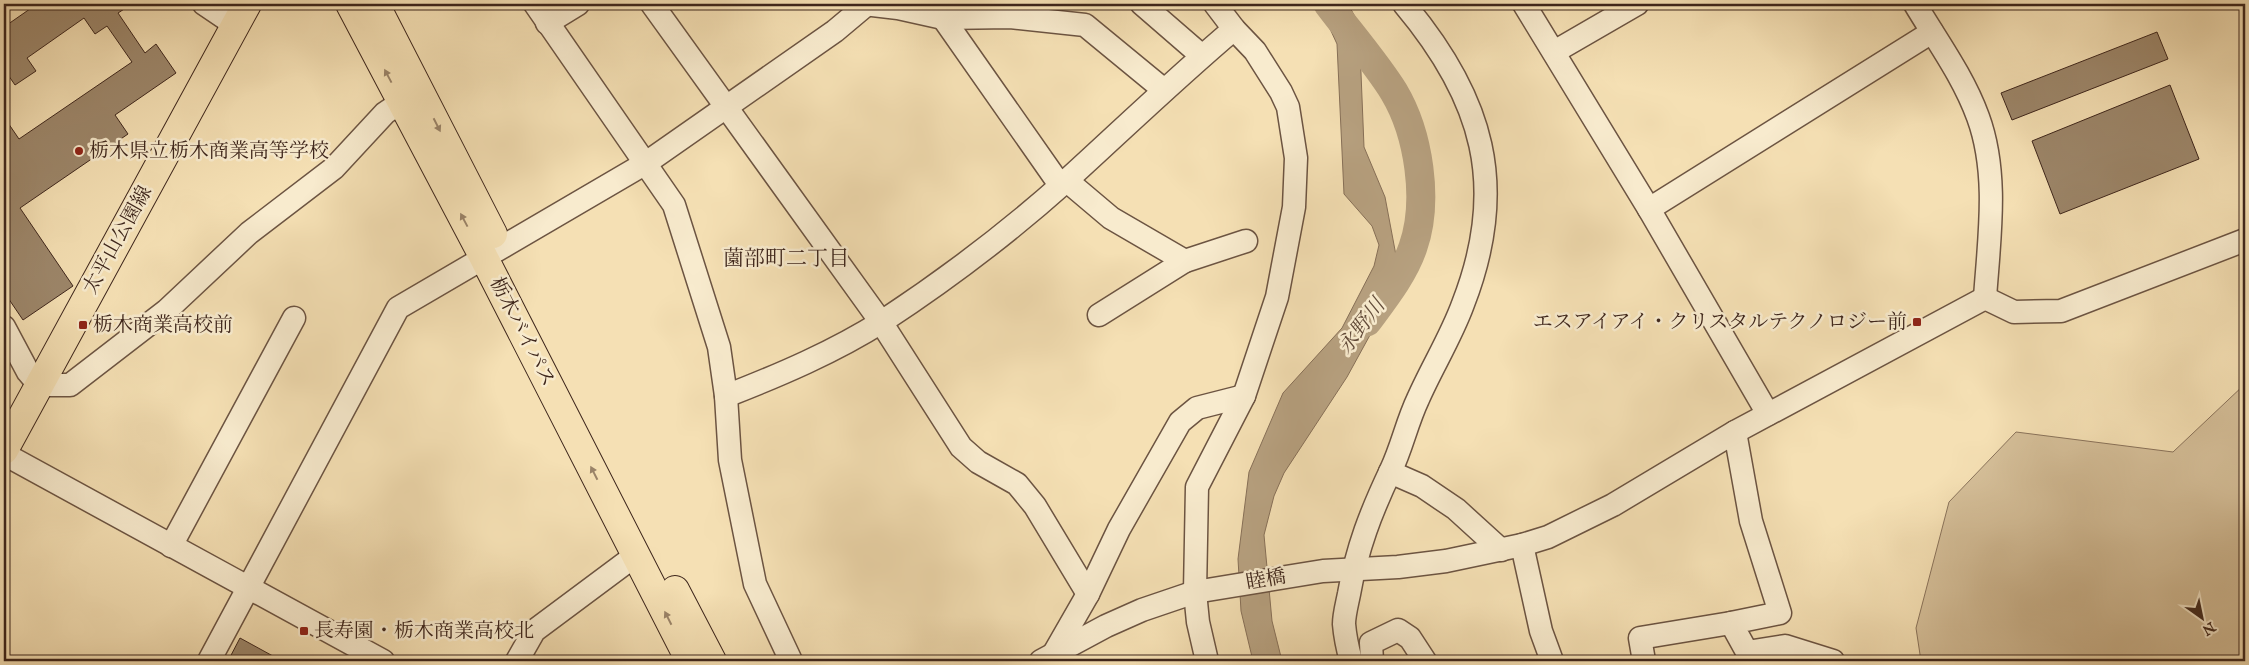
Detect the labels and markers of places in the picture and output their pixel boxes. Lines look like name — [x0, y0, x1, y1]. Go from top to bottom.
place label: 栃木県立栃木商業高等学校 — [89, 139, 329, 164]
marker: 栃木県立栃木商業高等学校 — [73, 145, 85, 157]
place label: エスアイアイ・クリスタルテクノロジー前 — [1533, 310, 1907, 335]
place label: 栃木商業高校前 — [93, 313, 233, 338]
marker: エスアイアイ・クリスタルテクノロジー前 — [1911, 316, 1923, 328]
marker: 栃木商業高校前 — [77, 319, 89, 331]
place label: 長寿園・栃木商業高校北 — [314, 619, 534, 644]
marker: 長寿園・栃木商業高校北 — [298, 625, 310, 637]

